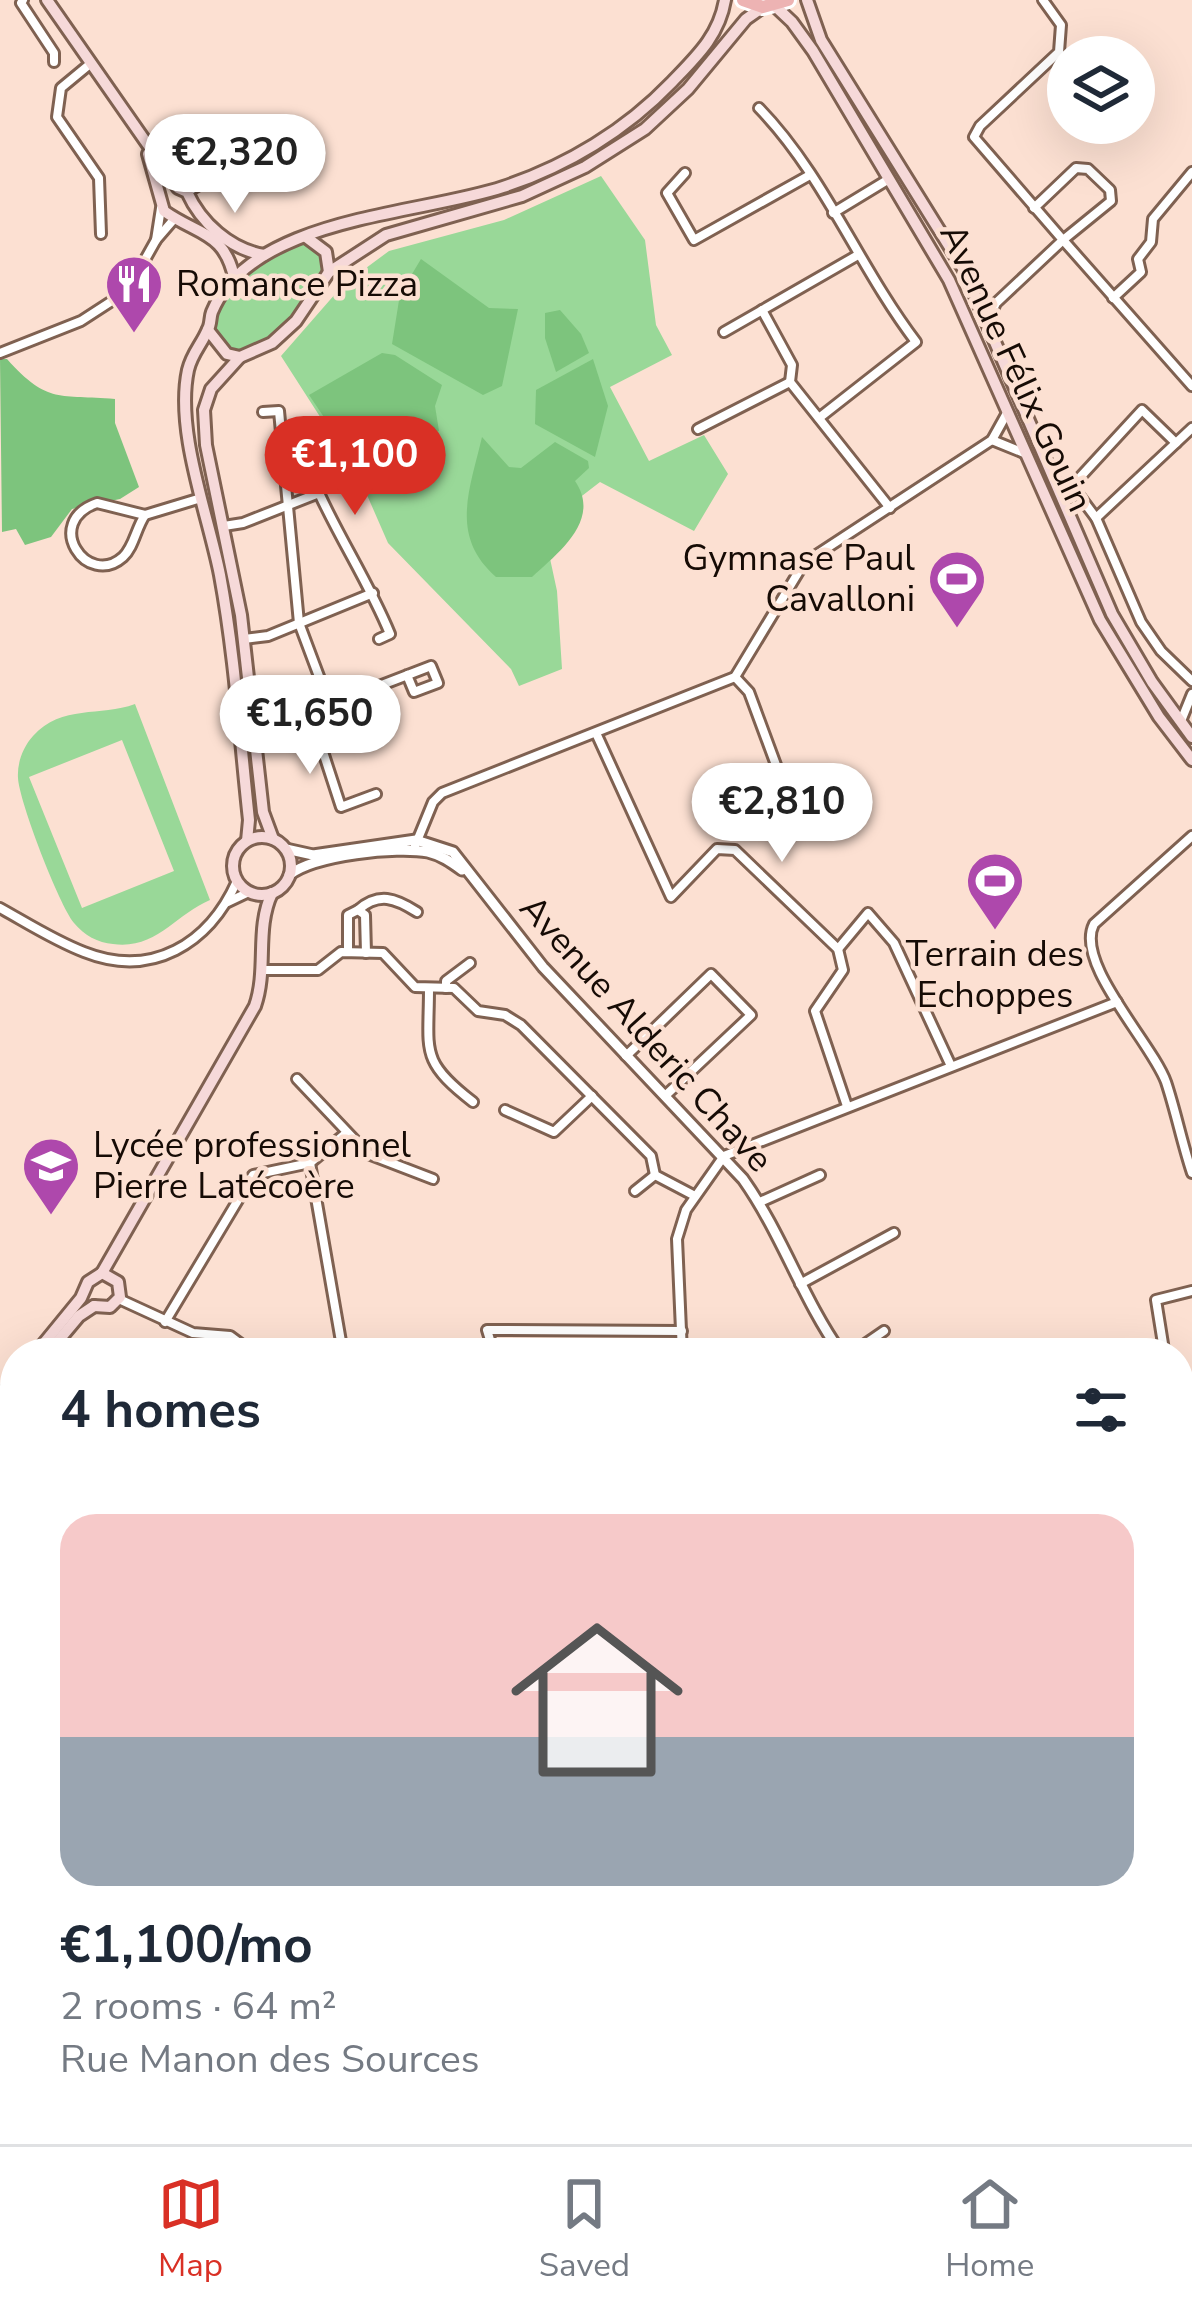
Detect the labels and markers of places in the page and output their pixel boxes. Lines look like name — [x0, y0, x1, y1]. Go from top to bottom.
pin: €2,320 — [137, 114, 333, 216]
restaurant icon: Romance Pizza — [103, 253, 165, 335]
place label: Romance Pizza — [176, 260, 418, 309]
pin: €1,100 — [257, 416, 453, 518]
place label: Gymnase Paul Cavalloni — [682, 534, 915, 624]
sports icon: Gymnase Paul Cavalloni — [926, 548, 988, 630]
pin: €1,650 — [212, 675, 408, 777]
pin: €2,810 — [684, 763, 880, 865]
sports icon: Terrain des Echoppes — [964, 850, 1026, 932]
place label: Terrain des Echoppes — [906, 930, 1084, 1020]
place label: Lycée professionnel Pierre Latécoère — [93, 1121, 411, 1211]
school or university icon: Lycée professionnel Pierre Latécoère — [20, 1135, 82, 1217]

